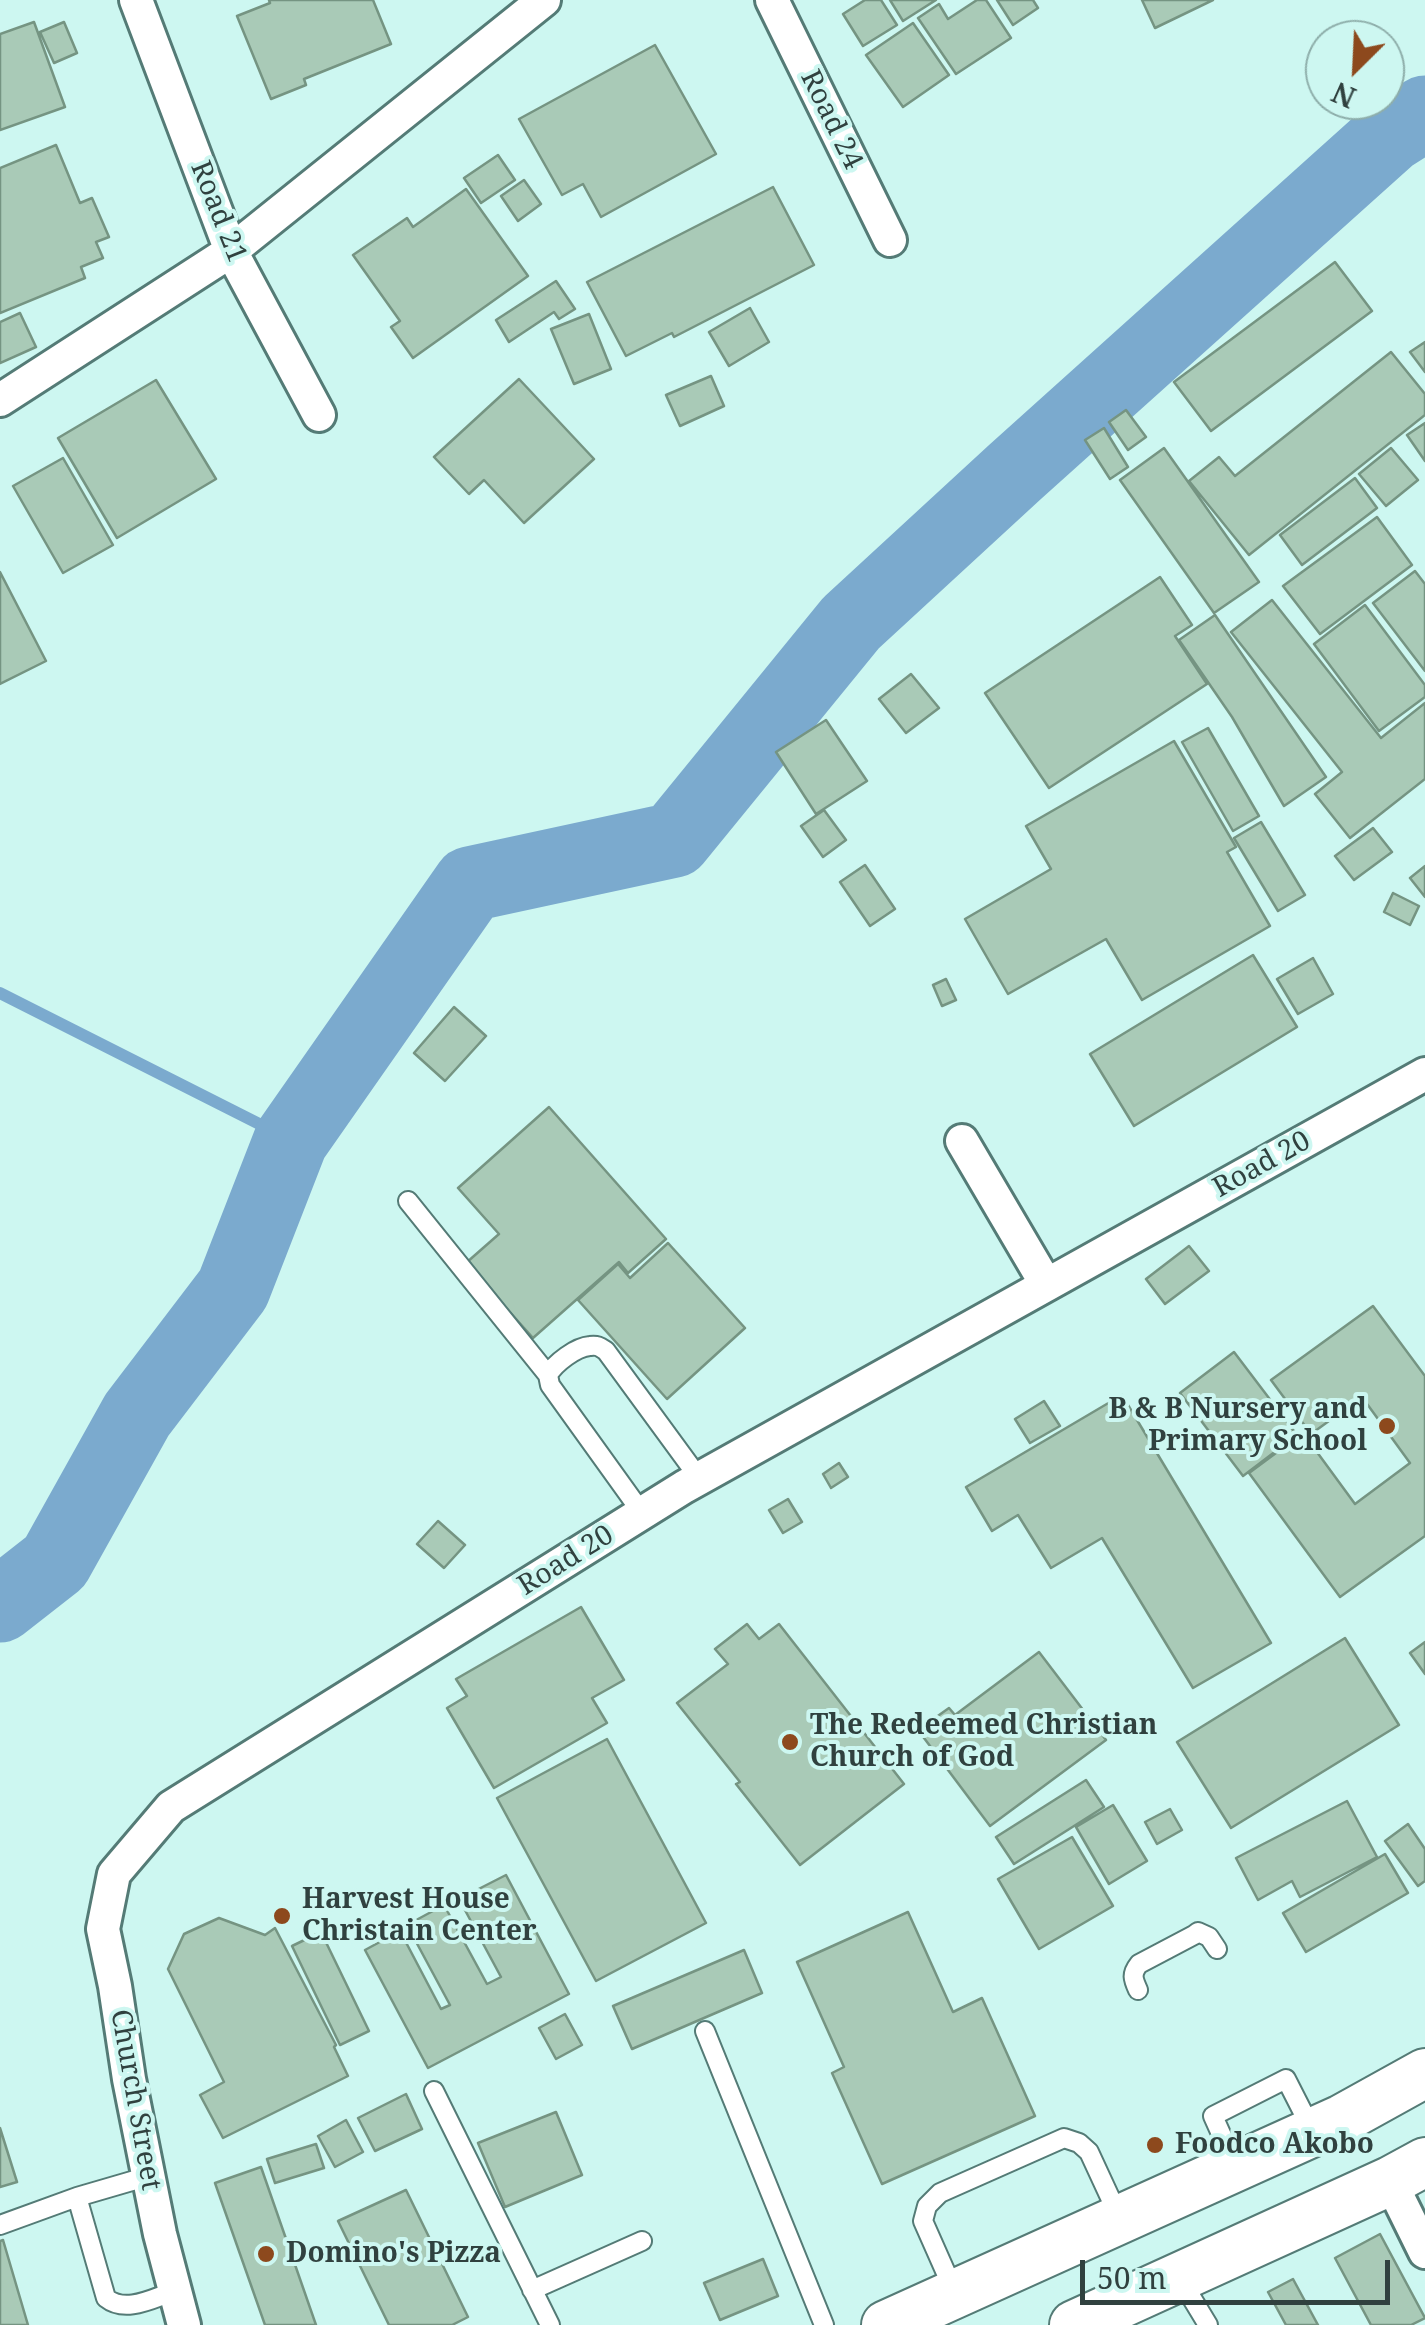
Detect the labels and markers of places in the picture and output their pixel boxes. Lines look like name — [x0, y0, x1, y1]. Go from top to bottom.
place label: B & B Nursery and Primary School — [1108, 1393, 1367, 1459]
marker: B & B Nursery and Primary School — [1376, 1415, 1398, 1437]
place label: The Redeemed Christian Church of God — [810, 1709, 1158, 1775]
marker: The Redeemed Christian Church of God — [779, 1731, 801, 1753]
place label: Harvest House Christain Center — [302, 1883, 537, 1949]
marker: Harvest House Christain Center — [271, 1905, 293, 1927]
place label: Foodco Akobo — [1175, 2128, 1374, 2162]
marker: Foodco Akobo — [1144, 2134, 1166, 2156]
place label: Domino's Pizza — [286, 2237, 501, 2271]
marker: Domino's Pizza — [255, 2243, 277, 2265]

